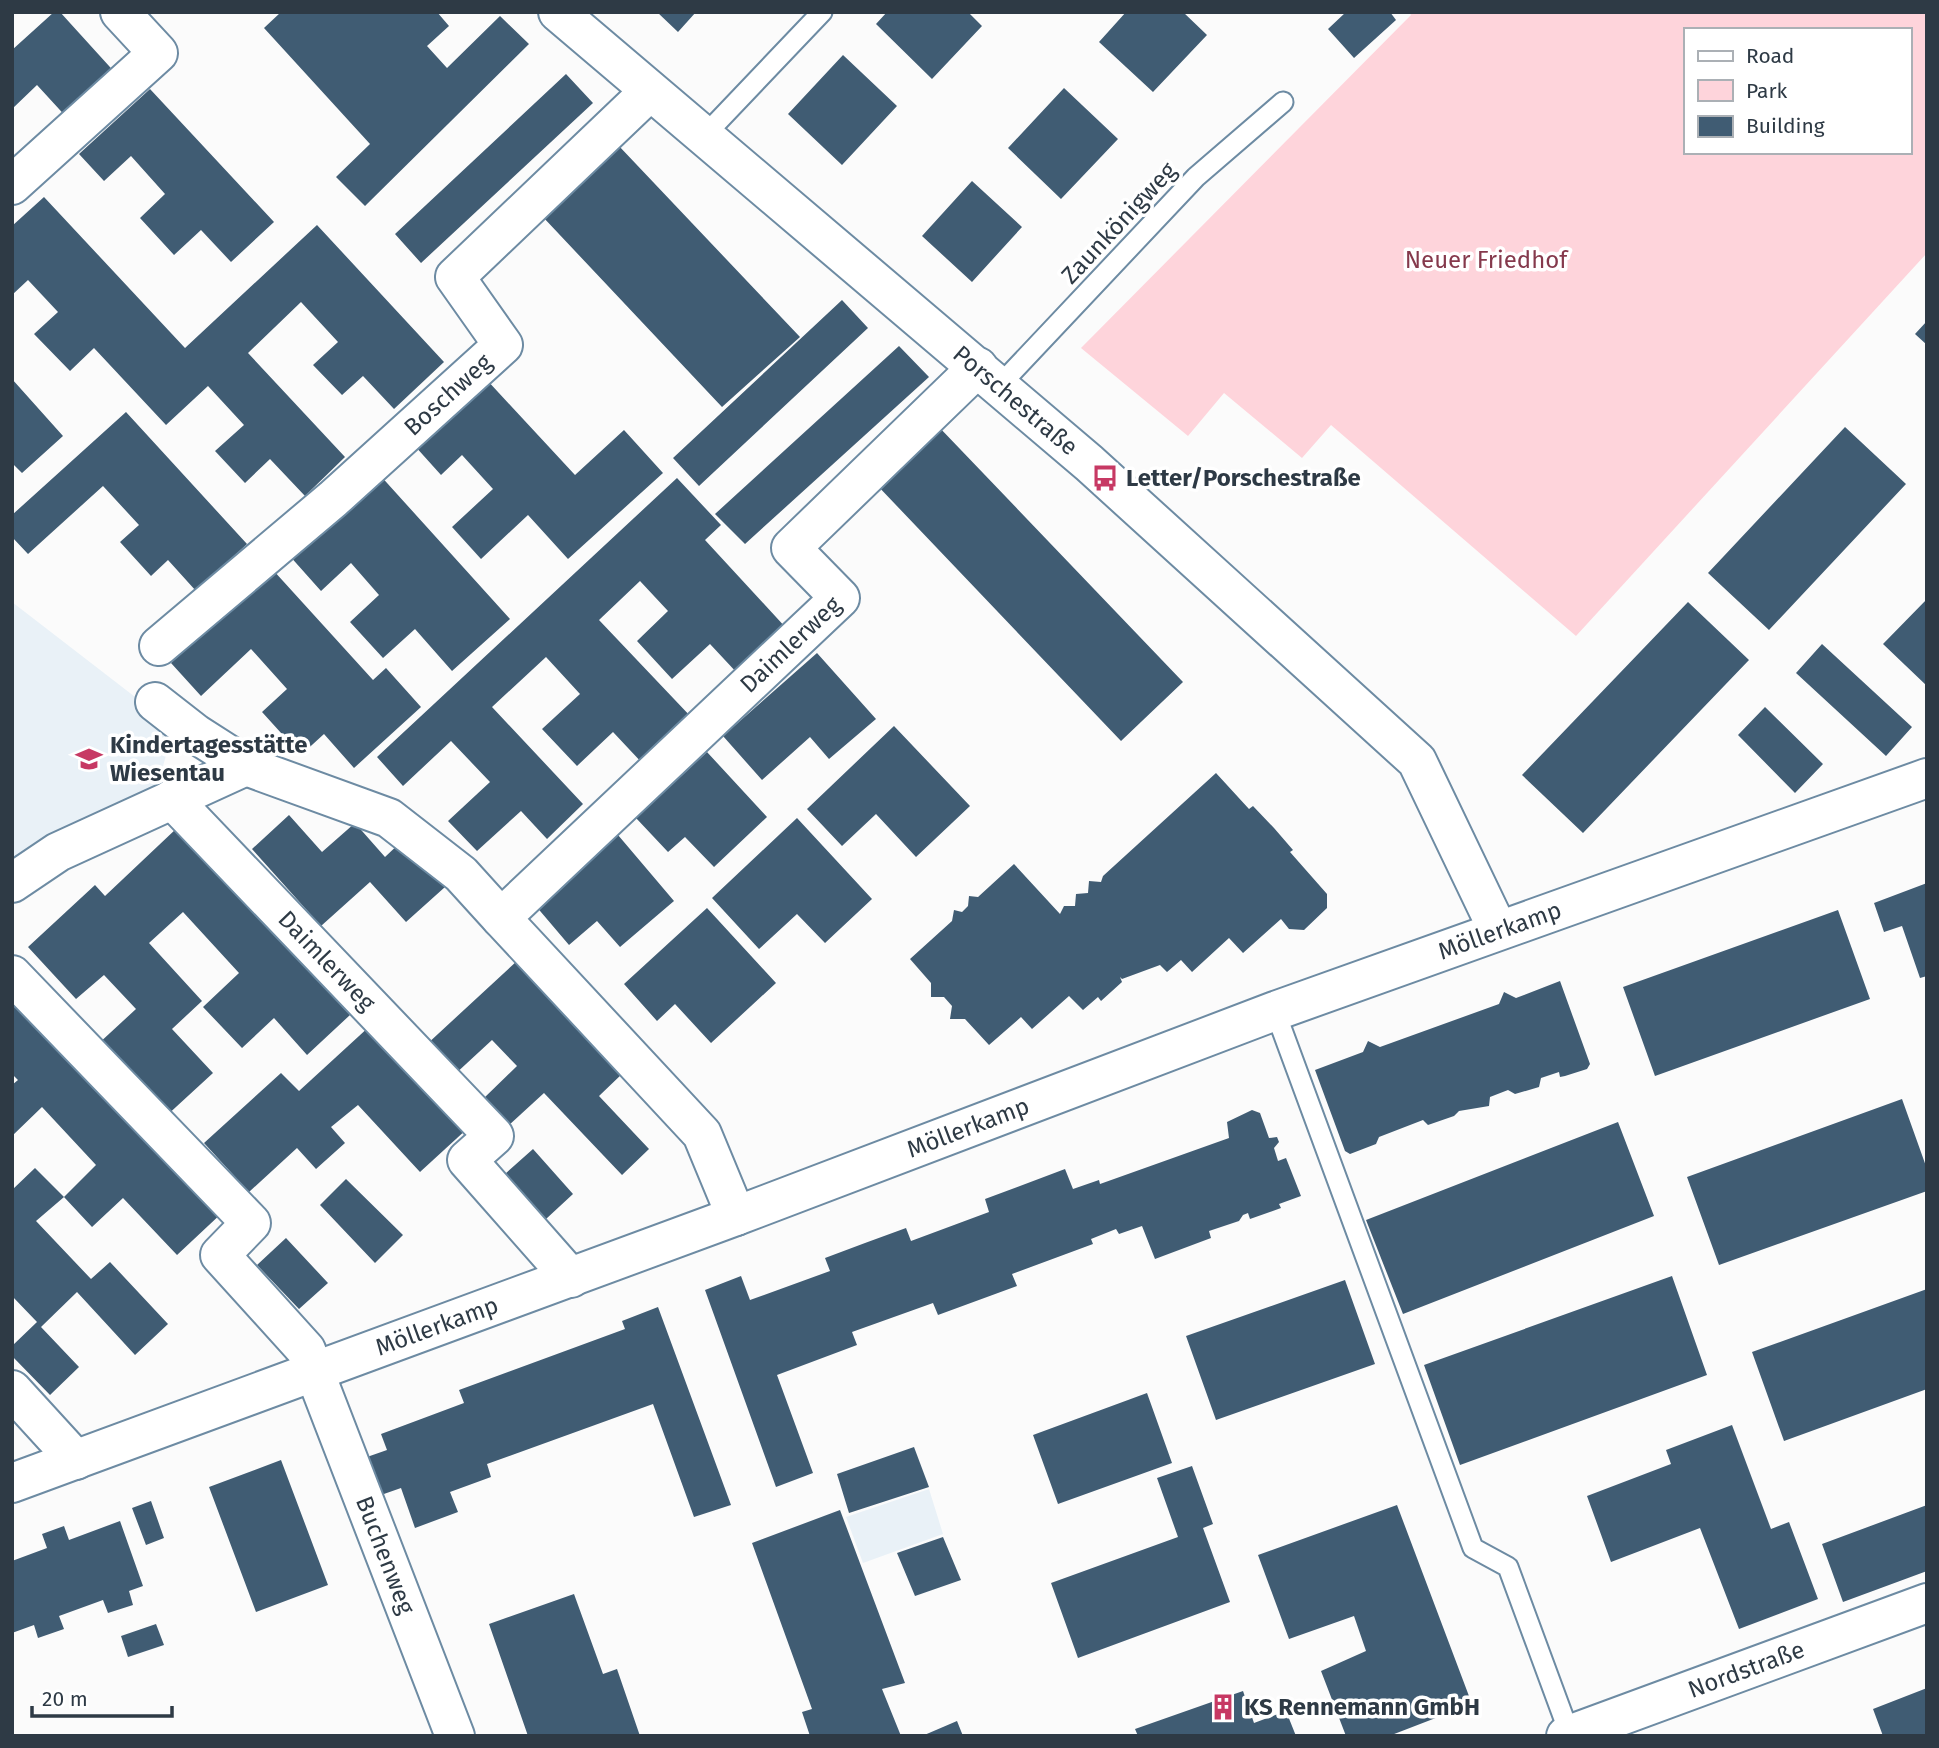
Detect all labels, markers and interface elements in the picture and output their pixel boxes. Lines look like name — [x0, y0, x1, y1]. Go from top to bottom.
legend — [1684, 28, 1911, 154]
text: Road — [1746, 43, 1794, 69]
text: Park — [1746, 78, 1788, 104]
text: Building — [1746, 113, 1825, 139]
street label: Zaunkönigweg — [1056, 156, 1183, 289]
park label: Neuer Friedhof — [1405, 246, 1569, 274]
street label: Porschestraße — [947, 340, 1083, 461]
street label: Boschweg — [399, 348, 498, 441]
bus stop icon: Letter/Porschestraße — [1090, 463, 1120, 493]
place label: Letter/Porschestraße — [1126, 464, 1361, 492]
street label: Daimlerweg — [735, 590, 847, 699]
place label: Kindertagesstätte Wiesentau — [110, 731, 307, 787]
school or university icon: Kindertagesstätte Wiesentau — [74, 744, 104, 774]
street label: Möllerkamp — [1434, 896, 1565, 966]
street label: Daimlerweg — [273, 905, 381, 1017]
street label: Möllerkamp — [903, 1092, 1033, 1164]
street label: Möllerkamp — [372, 1291, 502, 1362]
street label: Buchenweg — [350, 1492, 421, 1619]
street label: Nordstraße — [1684, 1635, 1808, 1704]
scale bar — [32, 1674, 172, 1718]
text: 20 m — [42, 1686, 88, 1712]
building icon: KS Rennemann GmbH — [1208, 1692, 1238, 1722]
place label: KS Rennemann GmbH — [1244, 1693, 1480, 1721]

